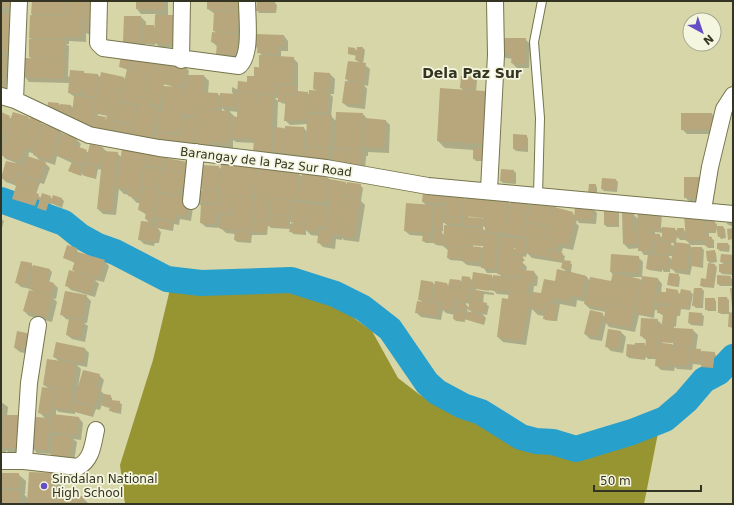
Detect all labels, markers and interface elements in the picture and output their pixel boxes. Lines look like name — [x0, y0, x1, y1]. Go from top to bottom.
north arrow — [682, 12, 722, 52]
text: N — [700, 31, 716, 47]
district label: Dela Paz Sur — [422, 65, 522, 81]
street label: Barangay de la Paz Sur Road — [179, 145, 353, 179]
scale bar — [594, 467, 701, 493]
place label: Sindalan National High School — [52, 472, 158, 500]
text: 50 m — [600, 474, 631, 488]
marker: Sindalan National High School — [39, 481, 49, 491]

